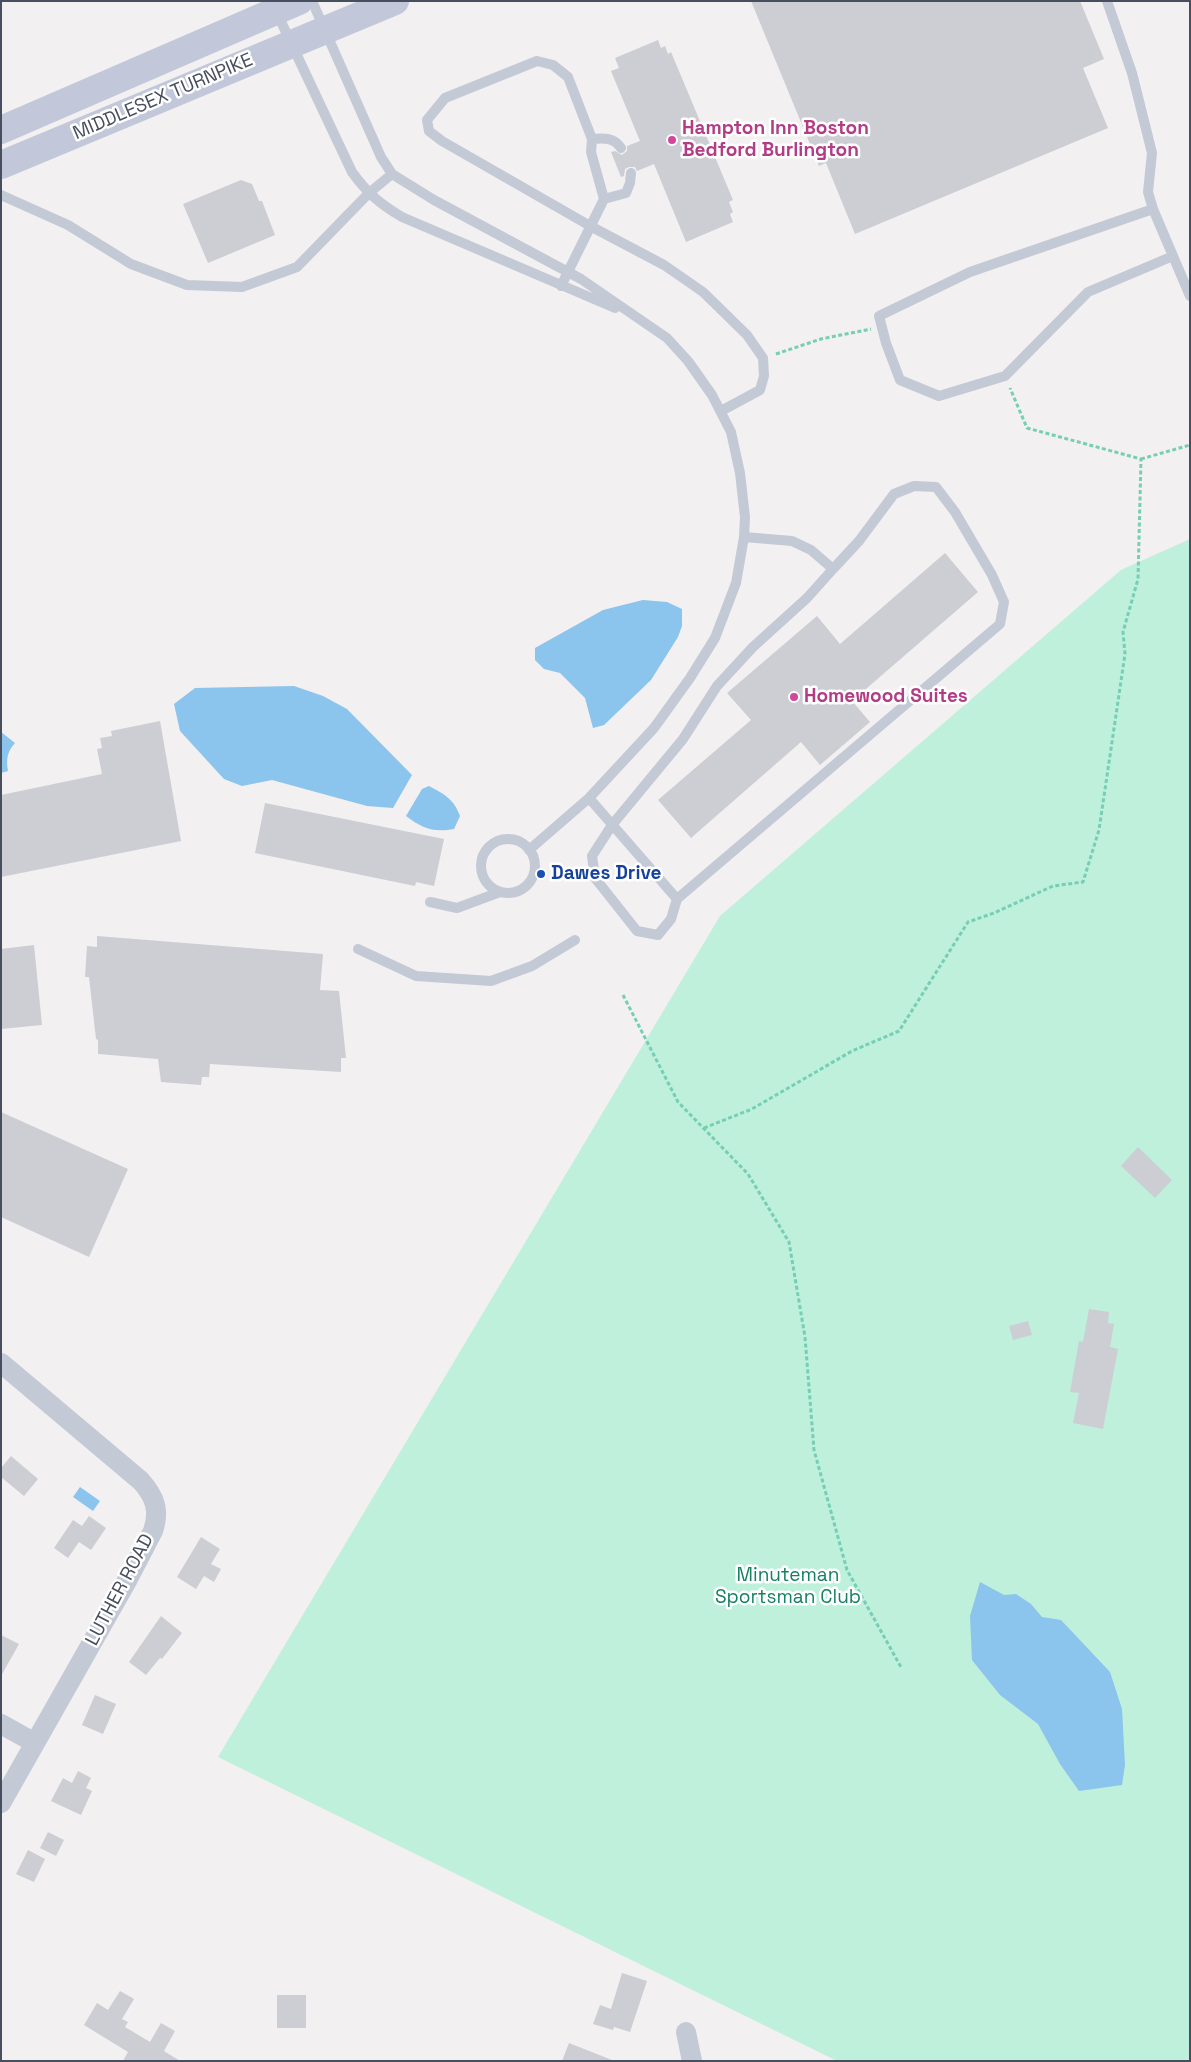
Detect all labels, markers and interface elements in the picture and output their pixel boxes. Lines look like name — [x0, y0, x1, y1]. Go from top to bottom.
street label: MIDDLESEX TURNPIKE — [70, 49, 256, 145]
place label: Hampton Inn Boston Bedford Burlington — [682, 118, 869, 162]
marker: Hampton Inn Boston Bedford Burlington — [666, 134, 678, 146]
place label: Homewood Suites — [804, 686, 968, 708]
marker: Homewood Suites — [788, 691, 800, 703]
place label: Dawes Drive — [551, 863, 662, 885]
marker: Dawes Drive — [535, 868, 547, 880]
street label: LUTHER ROAD — [81, 1530, 159, 1650]
park label: Minuteman Sportsman Club — [715, 1565, 861, 1609]

